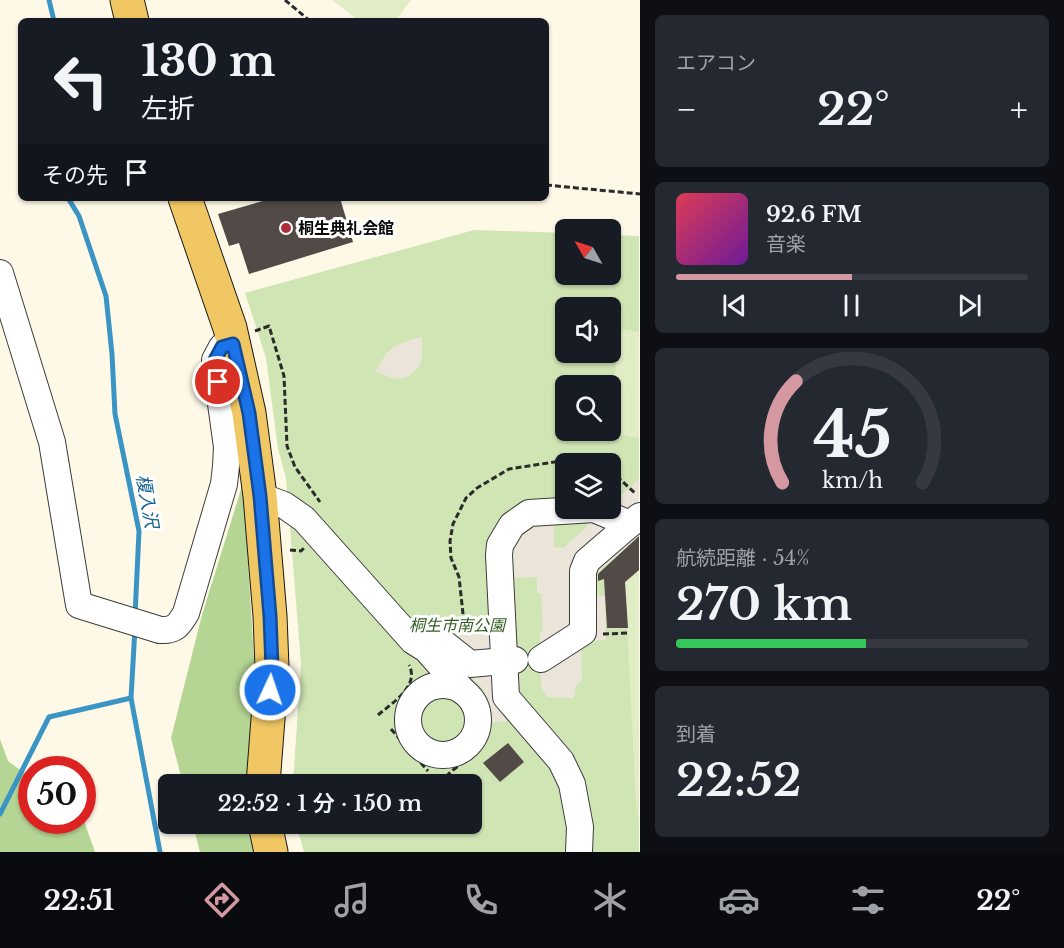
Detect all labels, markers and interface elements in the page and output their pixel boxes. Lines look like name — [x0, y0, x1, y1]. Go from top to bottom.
text: 130 m — [141, 35, 275, 87]
icon: left — [42, 42, 120, 120]
text: エアコン — [676, 51, 756, 75]
text: 22° — [817, 81, 890, 137]
text: − — [676, 89, 697, 130]
text: + — [1010, 89, 1028, 130]
text: 左折 — [141, 92, 195, 125]
icon: arrive — [120, 156, 153, 189]
text: その先 — [42, 162, 108, 189]
text: 92.6 FM — [766, 201, 862, 228]
place label: 桐生典礼会館 — [298, 218, 394, 238]
north arrow — [555, 219, 621, 285]
map controls — [555, 219, 621, 519]
marker: 桐生典礼会館 — [279, 221, 293, 235]
text: 音楽 — [766, 232, 806, 256]
icon: previous — [718, 289, 751, 322]
icon: pause — [835, 289, 868, 322]
icon: next — [953, 289, 986, 322]
button: sound — [555, 297, 621, 363]
pin — [192, 356, 243, 407]
icon: arrive — [201, 365, 234, 398]
button: search — [555, 375, 621, 441]
text: 45 — [813, 396, 891, 474]
button: layers — [555, 453, 621, 519]
text: km/h — [822, 467, 883, 494]
water label: 榎入沢 — [131, 473, 163, 531]
text: 航続距離 · 54% — [676, 546, 810, 570]
text: 270 km — [676, 576, 852, 632]
park label: 桐生市南公園 — [409, 615, 507, 635]
position arrow — [238, 658, 302, 722]
text: 到着 — [676, 722, 716, 746]
text: 22:52 — [676, 752, 802, 808]
speed limit sign: 50 — [18, 756, 96, 834]
text: 22:52 · 1 分 · 150 m — [218, 790, 422, 817]
icon: directions — [201, 879, 243, 921]
icon: music — [331, 879, 373, 921]
icon: phone — [460, 879, 502, 921]
icon: climate — [589, 879, 631, 921]
icon: car — [718, 879, 760, 921]
icon: filters — [847, 879, 889, 921]
text: 22:51 — [44, 884, 114, 917]
text: 22° — [976, 884, 1020, 917]

